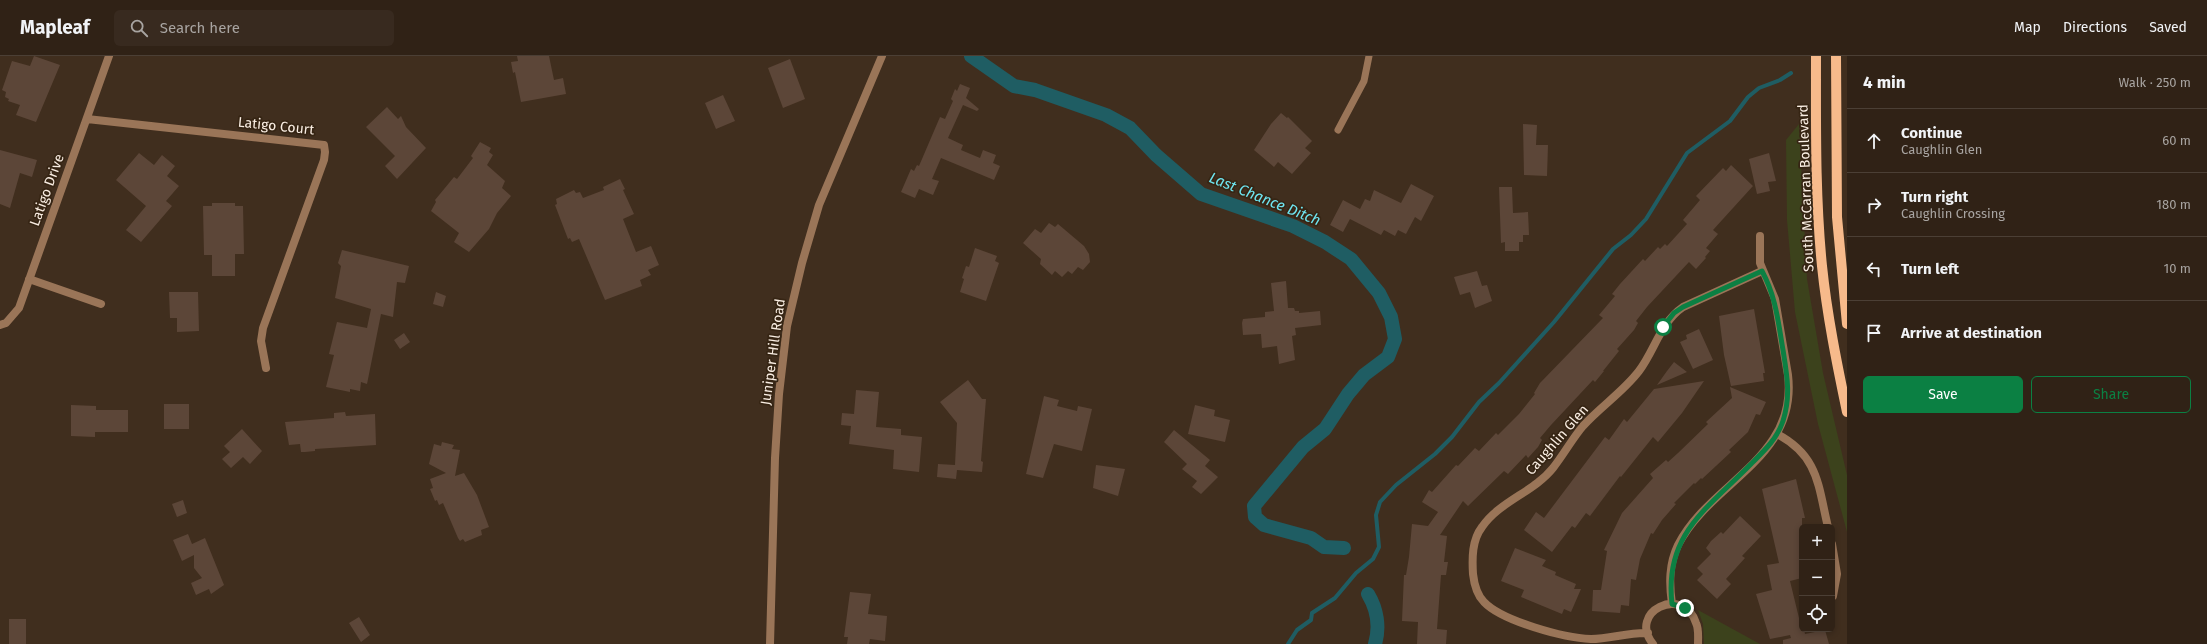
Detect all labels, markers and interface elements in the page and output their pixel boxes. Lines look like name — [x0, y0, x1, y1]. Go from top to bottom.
search box — [114, 10, 394, 46]
text: Mapleaf — [20, 16, 90, 39]
icon: search — [128, 17, 150, 39]
text: Search here — [160, 19, 240, 37]
text: Map — [2014, 19, 2041, 36]
text: Directions — [2063, 19, 2127, 36]
text: Saved — [2149, 19, 2187, 36]
text: 4 min — [1863, 72, 1906, 93]
text: Walk · 250 m — [2118, 75, 2191, 90]
street label: South McCarran Boulevard — [1795, 104, 1817, 272]
street label: Latigo Court — [237, 114, 316, 139]
text: Continue — [1901, 124, 1962, 142]
icon: ahead — [1863, 130, 1885, 152]
text: 60 m — [2162, 133, 2191, 148]
text: Caughlin Glen — [1901, 142, 1982, 157]
street label: Latigo Drive — [26, 152, 68, 228]
water label: Last Chance Ditch — [1207, 168, 1323, 230]
text: Turn right — [1901, 188, 1968, 206]
icon: right — [1863, 194, 1885, 216]
text: 180 m — [2156, 197, 2191, 212]
text: Caughlin Crossing — [1901, 206, 2005, 221]
icon: left — [1863, 258, 1885, 280]
text: Turn left — [1901, 260, 1959, 278]
text: 10 m — [2164, 261, 2191, 276]
street label: Juniper Hill Road — [757, 298, 789, 406]
route start — [1654, 318, 1672, 336]
icon: arrive — [1863, 322, 1885, 344]
text: Arrive at destination — [1901, 324, 2042, 342]
button: Save — [1863, 376, 2023, 413]
button: Share — [2031, 376, 2191, 413]
street label: Caughlin Glen — [1522, 401, 1592, 479]
map controls — [1799, 524, 1835, 632]
button: + — [1799, 524, 1835, 560]
button: − — [1799, 560, 1835, 596]
button: locate — [1799, 596, 1835, 632]
route end — [1676, 599, 1694, 617]

